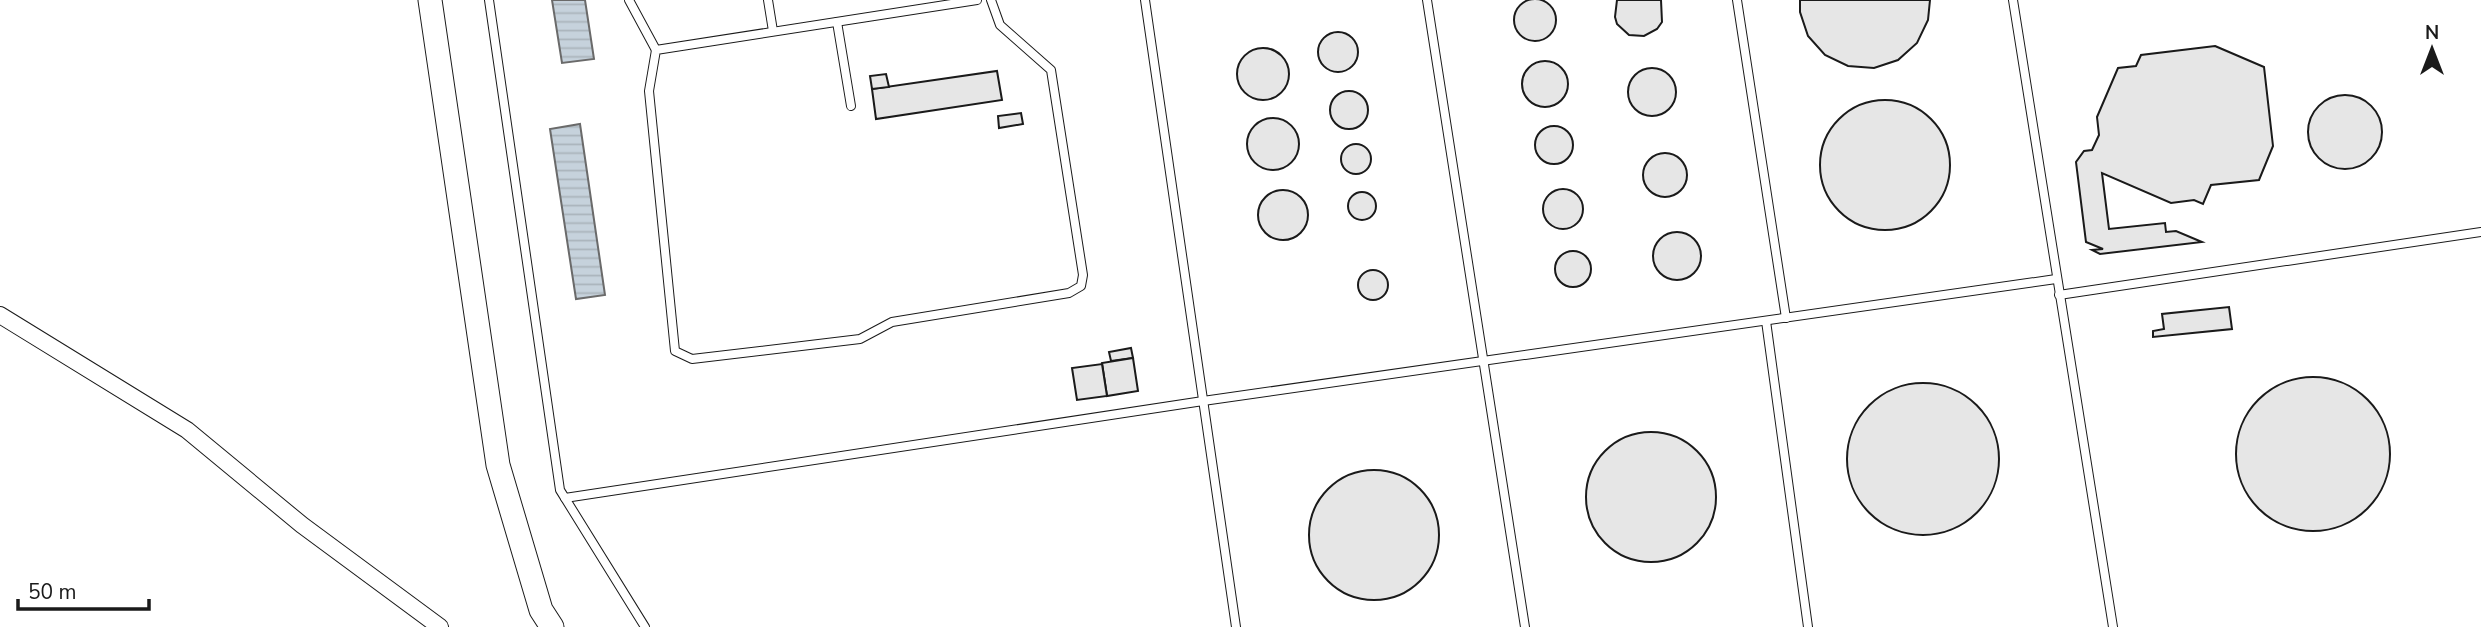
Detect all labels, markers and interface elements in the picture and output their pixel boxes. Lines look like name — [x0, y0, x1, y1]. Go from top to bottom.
north arrow — [2397, 14, 2467, 84]
text: N — [2425, 20, 2439, 46]
scale bar — [18, 568, 149, 612]
text: 50 m — [28, 578, 77, 606]

